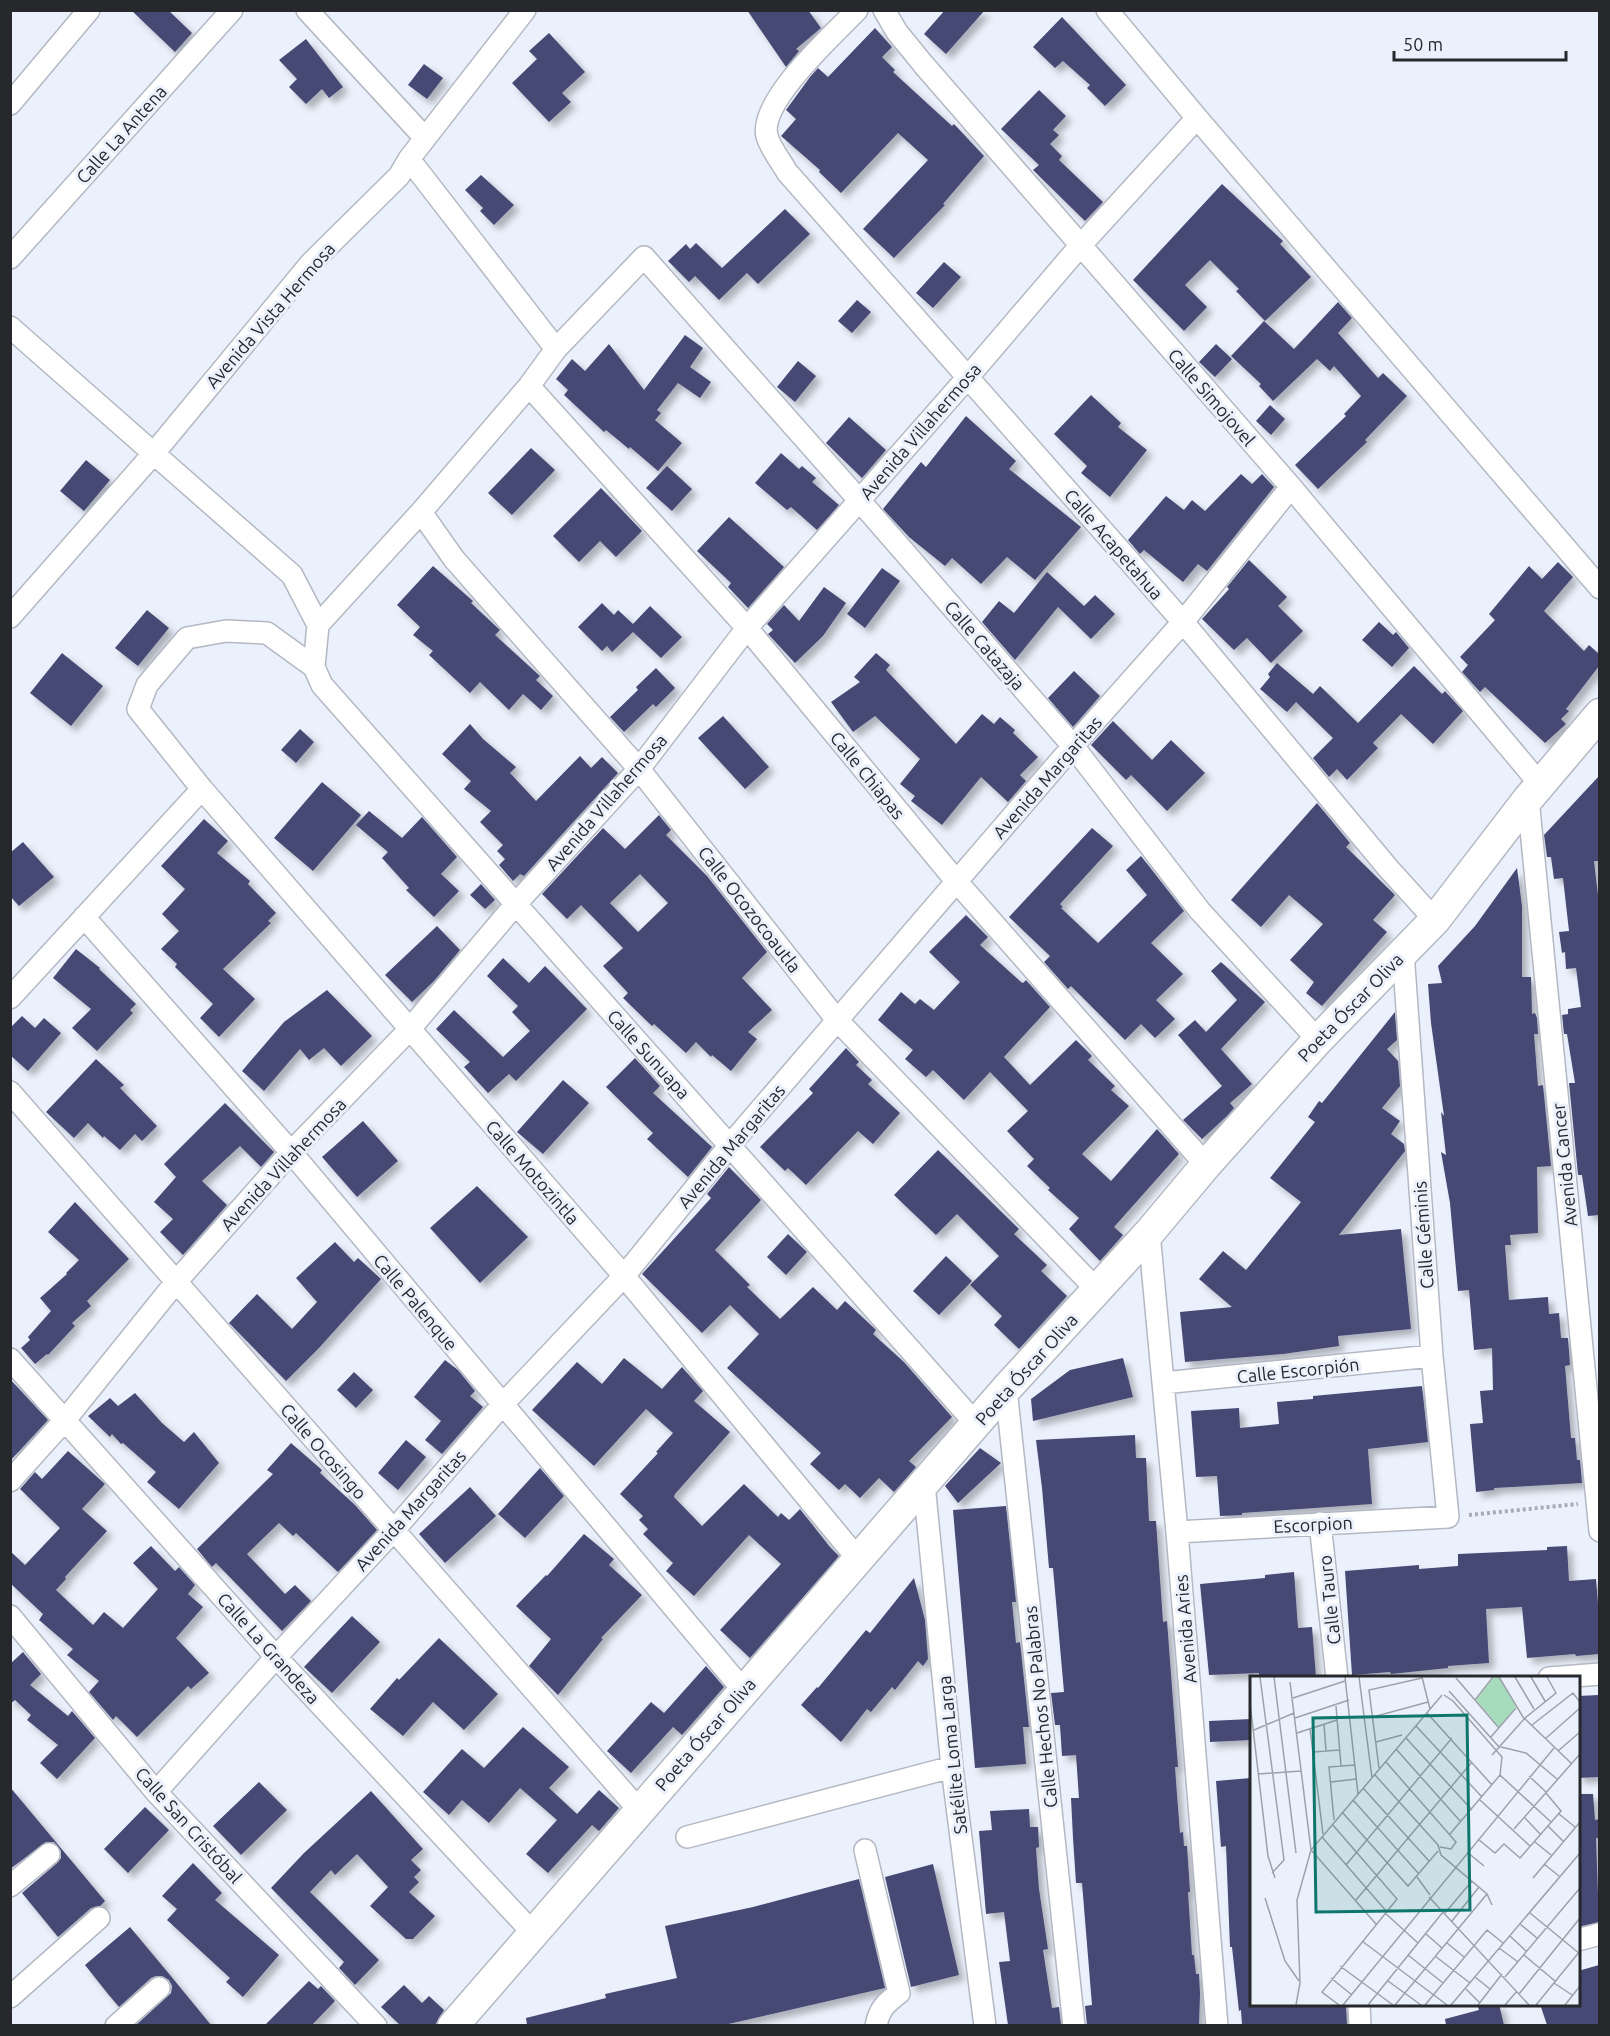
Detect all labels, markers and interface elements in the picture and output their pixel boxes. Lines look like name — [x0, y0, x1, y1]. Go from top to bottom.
scale bar — [1394, 24, 1566, 62]
text: 50 m — [1403, 34, 1443, 54]
street label: Calle La Antena — [72, 81, 170, 187]
street label: Avenida Vista Hermosa — [202, 238, 338, 392]
street label: Calle Simojovel — [1164, 344, 1260, 450]
street label: Avenida Villahermosa — [855, 359, 985, 503]
street label: Calle Acapetahua — [1061, 485, 1167, 603]
street label: Calle Catazaja — [941, 596, 1029, 694]
street label: Avenida Margaritas — [989, 712, 1106, 842]
street label: Calle Chiapas — [827, 727, 909, 823]
street label: Avenida Villahermosa — [541, 730, 671, 874]
street label: Calle Ocozocoautla — [695, 842, 805, 976]
street label: Poeta Óscar Oliva — [1292, 948, 1407, 1065]
street label: Calle Sunuapa — [604, 1005, 694, 1103]
street label: Avenida Margaritas — [673, 1080, 789, 1212]
street label: Avenida Villahermosa — [216, 1094, 350, 1234]
street label: Avenida Cancer — [1548, 1102, 1580, 1228]
street label: Calle Motozintla — [482, 1116, 584, 1228]
street label: Calle Géminis — [1409, 1180, 1437, 1290]
street label: Calle Palenque — [370, 1250, 462, 1354]
street label: Poeta Óscar Oliva — [970, 1309, 1081, 1429]
street label: Calle Escorpión — [1236, 1354, 1360, 1386]
street label: Calle Ocosingo — [277, 1399, 371, 1503]
street label: Avenida Margaritas — [351, 1445, 470, 1574]
street label: Escorpion — [1273, 1512, 1353, 1536]
street label: Calle Tauro — [1314, 1554, 1344, 1646]
street label: Avenida Aries — [1170, 1573, 1200, 1684]
street label: Calle La Grandeza — [214, 1588, 324, 1708]
street label: Calle Hechos No Palabras — [1019, 1605, 1061, 1809]
street label: Poeta Óscar Oliva — [650, 1673, 759, 1794]
street label: Satélite Loma Larga — [934, 1675, 970, 1835]
inset map — [1250, 1676, 1580, 2006]
street label: Calle San Cristóbal — [132, 1763, 246, 1887]

